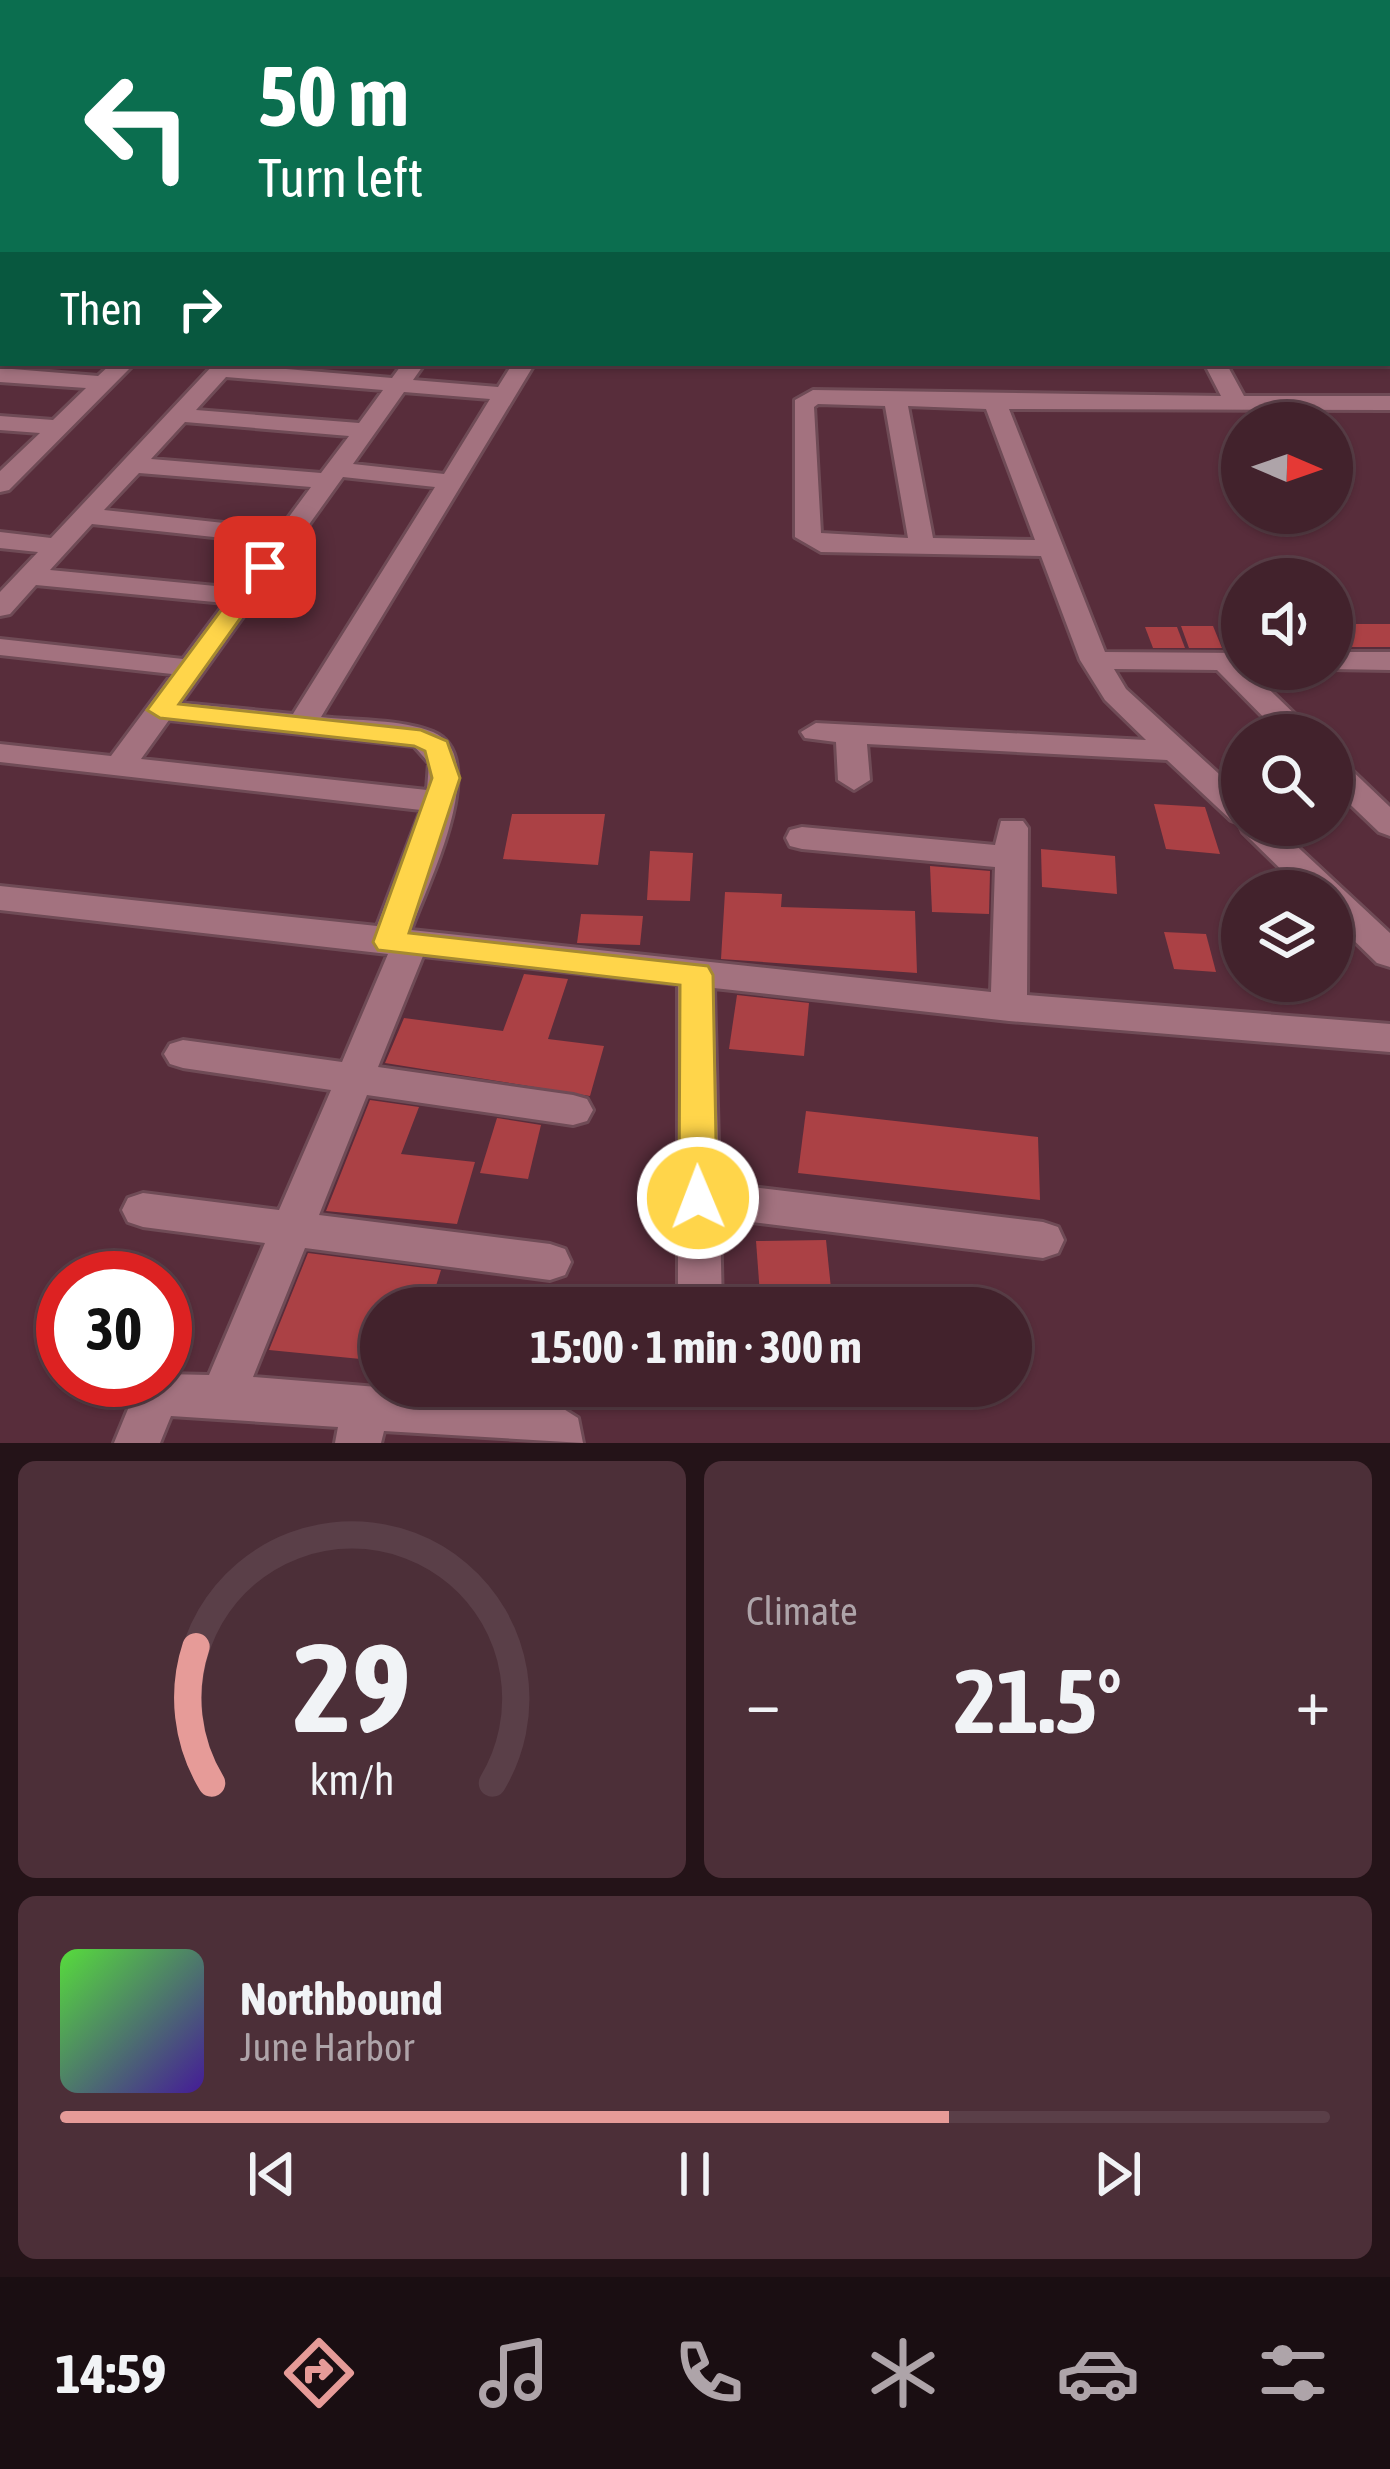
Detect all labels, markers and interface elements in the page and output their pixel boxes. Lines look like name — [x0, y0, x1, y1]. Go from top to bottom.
icon: left — [60, 48, 216, 204]
text: 50 m — [258, 48, 409, 144]
text: Turn left — [258, 147, 423, 208]
icon: right — [167, 276, 233, 342]
text: Then — [60, 283, 143, 335]
north arrow — [1221, 402, 1353, 534]
map controls — [1221, 402, 1353, 1002]
pin — [214, 516, 316, 618]
icon: arrive — [232, 534, 298, 600]
button: sound — [1221, 558, 1353, 690]
button: search — [1221, 714, 1353, 846]
button: layers — [1221, 870, 1353, 1002]
position arrow — [635, 1135, 761, 1261]
speed limit sign: 30 — [36, 1251, 192, 1407]
text: 15:00 · 1 min · 300 m — [530, 1321, 862, 1373]
text: Climate — [746, 1589, 858, 1633]
text: 29 — [293, 1615, 411, 1758]
text: 21.5° — [954, 1649, 1122, 1752]
text: − — [746, 1663, 780, 1739]
text: + — [1296, 1663, 1330, 1739]
text: km/h — [309, 1754, 395, 1803]
text: Northbound — [240, 1973, 443, 2025]
text: June Harbor — [240, 2025, 414, 2069]
icon: previous — [239, 2141, 305, 2207]
icon: pause — [662, 2141, 728, 2207]
icon: next — [1085, 2141, 1151, 2207]
icon: directions — [277, 2331, 361, 2415]
icon: music — [472, 2331, 556, 2415]
icon: phone — [667, 2331, 751, 2415]
icon: climate — [861, 2331, 945, 2415]
icon: car — [1056, 2331, 1140, 2415]
icon: filters — [1251, 2331, 1335, 2415]
text: 14:59 — [55, 2343, 166, 2404]

